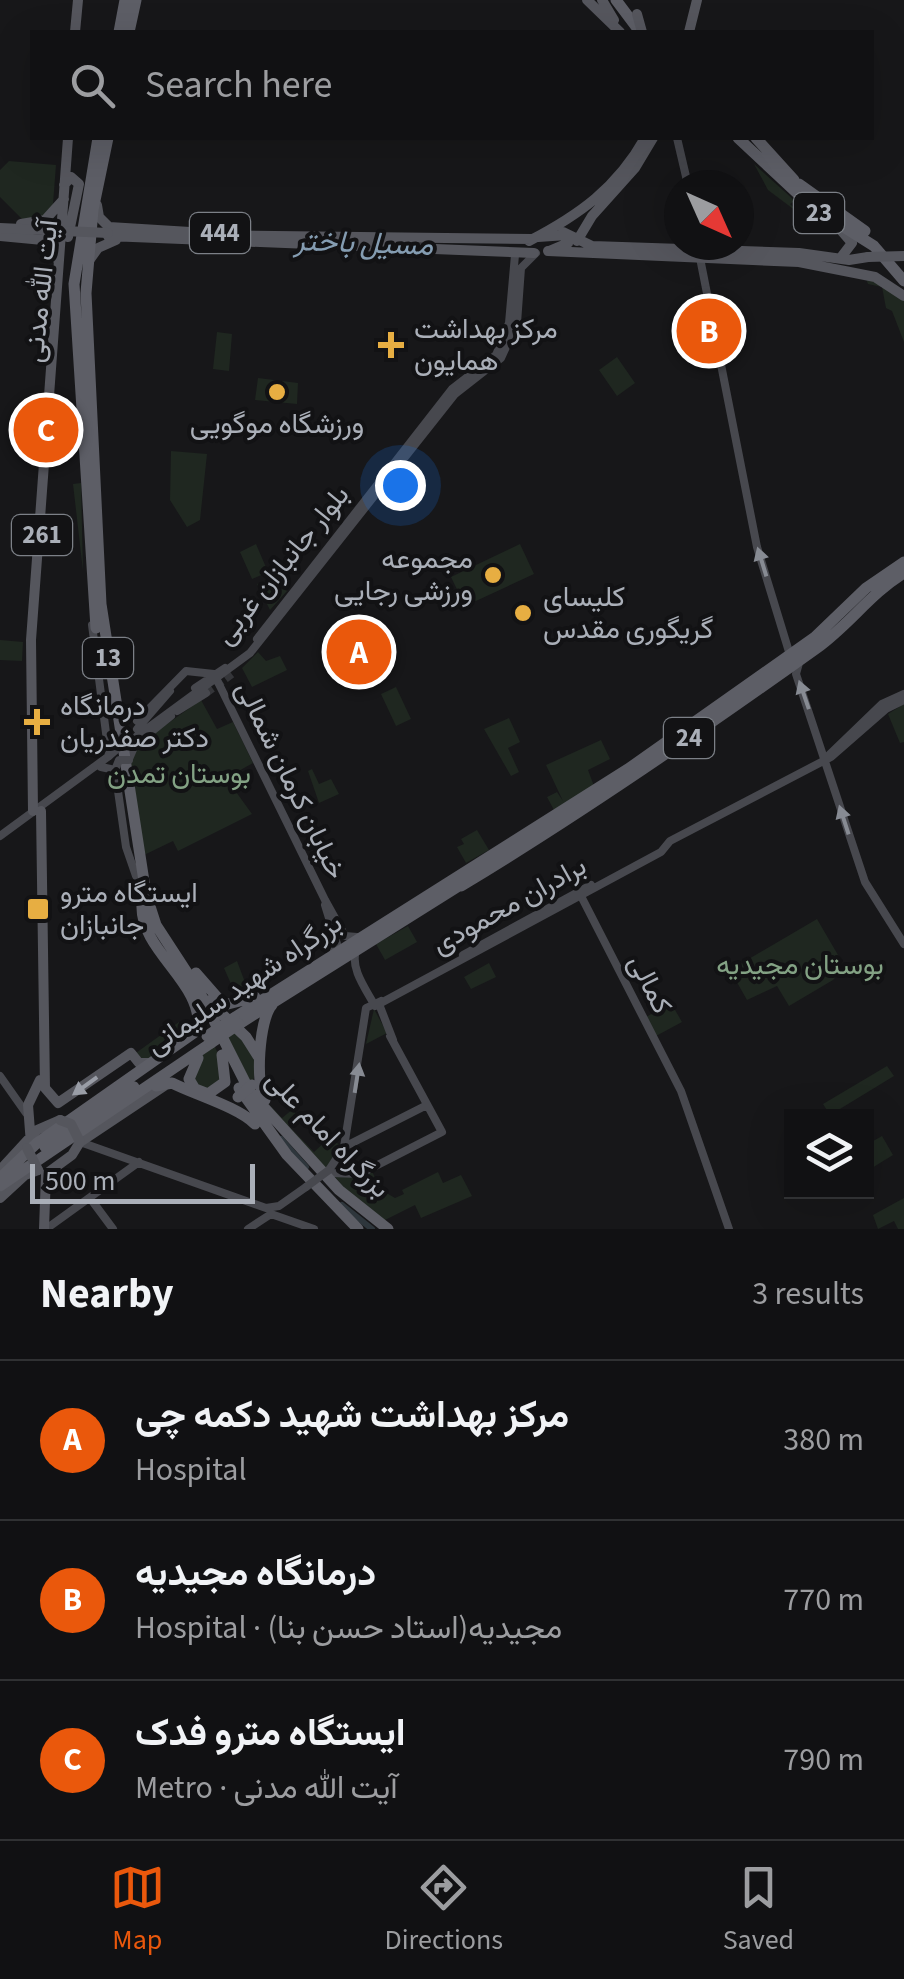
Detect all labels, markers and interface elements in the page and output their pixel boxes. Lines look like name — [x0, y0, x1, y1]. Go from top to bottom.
search box — [30, 30, 874, 140]
icon: search — [65, 58, 120, 113]
text: Search here — [145, 58, 332, 112]
north arrow — [664, 170, 754, 260]
road number: 23 — [794, 193, 844, 233]
road number: 444 — [190, 213, 250, 253]
street label: آیت الله مدنی — [14, 215, 69, 365]
water label: مسیل باختر — [292, 219, 435, 267]
pin: B — [676, 294, 742, 368]
place label: مرکز بهداشت همایون — [414, 309, 558, 381]
marker: مرکز بهداشت همایون — [378, 332, 404, 358]
marker: ورزشگاه موگویی — [266, 381, 288, 403]
pin: C — [13, 392, 78, 468]
place label: ورزشگاه موگویی — [190, 404, 364, 444]
your location — [375, 460, 426, 511]
street label: بلوار جانبازان غربی — [205, 477, 359, 653]
road number: 261 — [12, 515, 72, 555]
place label: مجموعه ورزشی رجایی — [334, 539, 473, 611]
one-way arrow — [754, 546, 769, 577]
marker: مجموعه ورزشی رجایی — [482, 564, 504, 586]
place label: کلیسای گریگوری مقدس — [543, 577, 714, 649]
marker: کلیسای گریگوری مقدس — [512, 602, 534, 624]
pin: A — [326, 614, 392, 690]
road number: 13 — [83, 638, 133, 678]
street label: خیابان کرمان شمالی — [226, 674, 356, 886]
one-way arrow — [795, 680, 810, 710]
place label: درمانگاه دکتر صفدریان — [60, 686, 209, 758]
marker: درمانگاه دکتر صفدریان — [24, 709, 50, 735]
road number: 24 — [664, 718, 714, 758]
park label: بوستان تمدن — [107, 754, 251, 794]
one-way arrow — [836, 805, 851, 835]
street label: برادران محمودی — [424, 846, 594, 964]
place label: ایستگاه مترو جانبازان — [60, 873, 198, 945]
marker: ایستگاه مترو جانبازان — [25, 896, 51, 922]
street label: بزرگراه شهید سلیمانی — [138, 903, 350, 1065]
park label: بوستان مجیدیه — [716, 945, 884, 985]
street label: کمالی — [618, 947, 682, 1021]
street label: بزرگراه امام علی — [256, 1061, 400, 1207]
one-way arrow — [350, 1062, 365, 1093]
one-way arrow — [72, 1076, 99, 1095]
map controls — [784, 1109, 874, 1199]
button: layers — [784, 1109, 874, 1199]
scale bar — [30, 1159, 255, 1204]
text: 500 m — [45, 1161, 116, 1201]
text: Nearby — [40, 1264, 174, 1324]
text: 3 results — [752, 1271, 864, 1317]
text: مرکز بهداشت شهید دکمه چی — [135, 1388, 569, 1442]
text: A — [63, 1417, 82, 1463]
text: 380 m — [783, 1417, 864, 1463]
text: Hospital — [135, 1447, 247, 1493]
text: درمانگاه مجیدیه — [135, 1546, 376, 1600]
text: B — [63, 1577, 82, 1623]
text: 770 m — [783, 1577, 864, 1623]
text: Hospital · مجیدیه(استاد حسن بنا) — [135, 1605, 562, 1651]
text: ایستگاه مترو فدک — [135, 1706, 406, 1760]
text: C — [63, 1737, 82, 1783]
text: 790 m — [783, 1737, 864, 1783]
text: Metro · آیت الله مدنی — [135, 1765, 398, 1811]
tab: Map — [110, 1860, 165, 1960]
tab: Directions — [385, 1860, 503, 1960]
tab: Saved — [723, 1860, 794, 1960]

